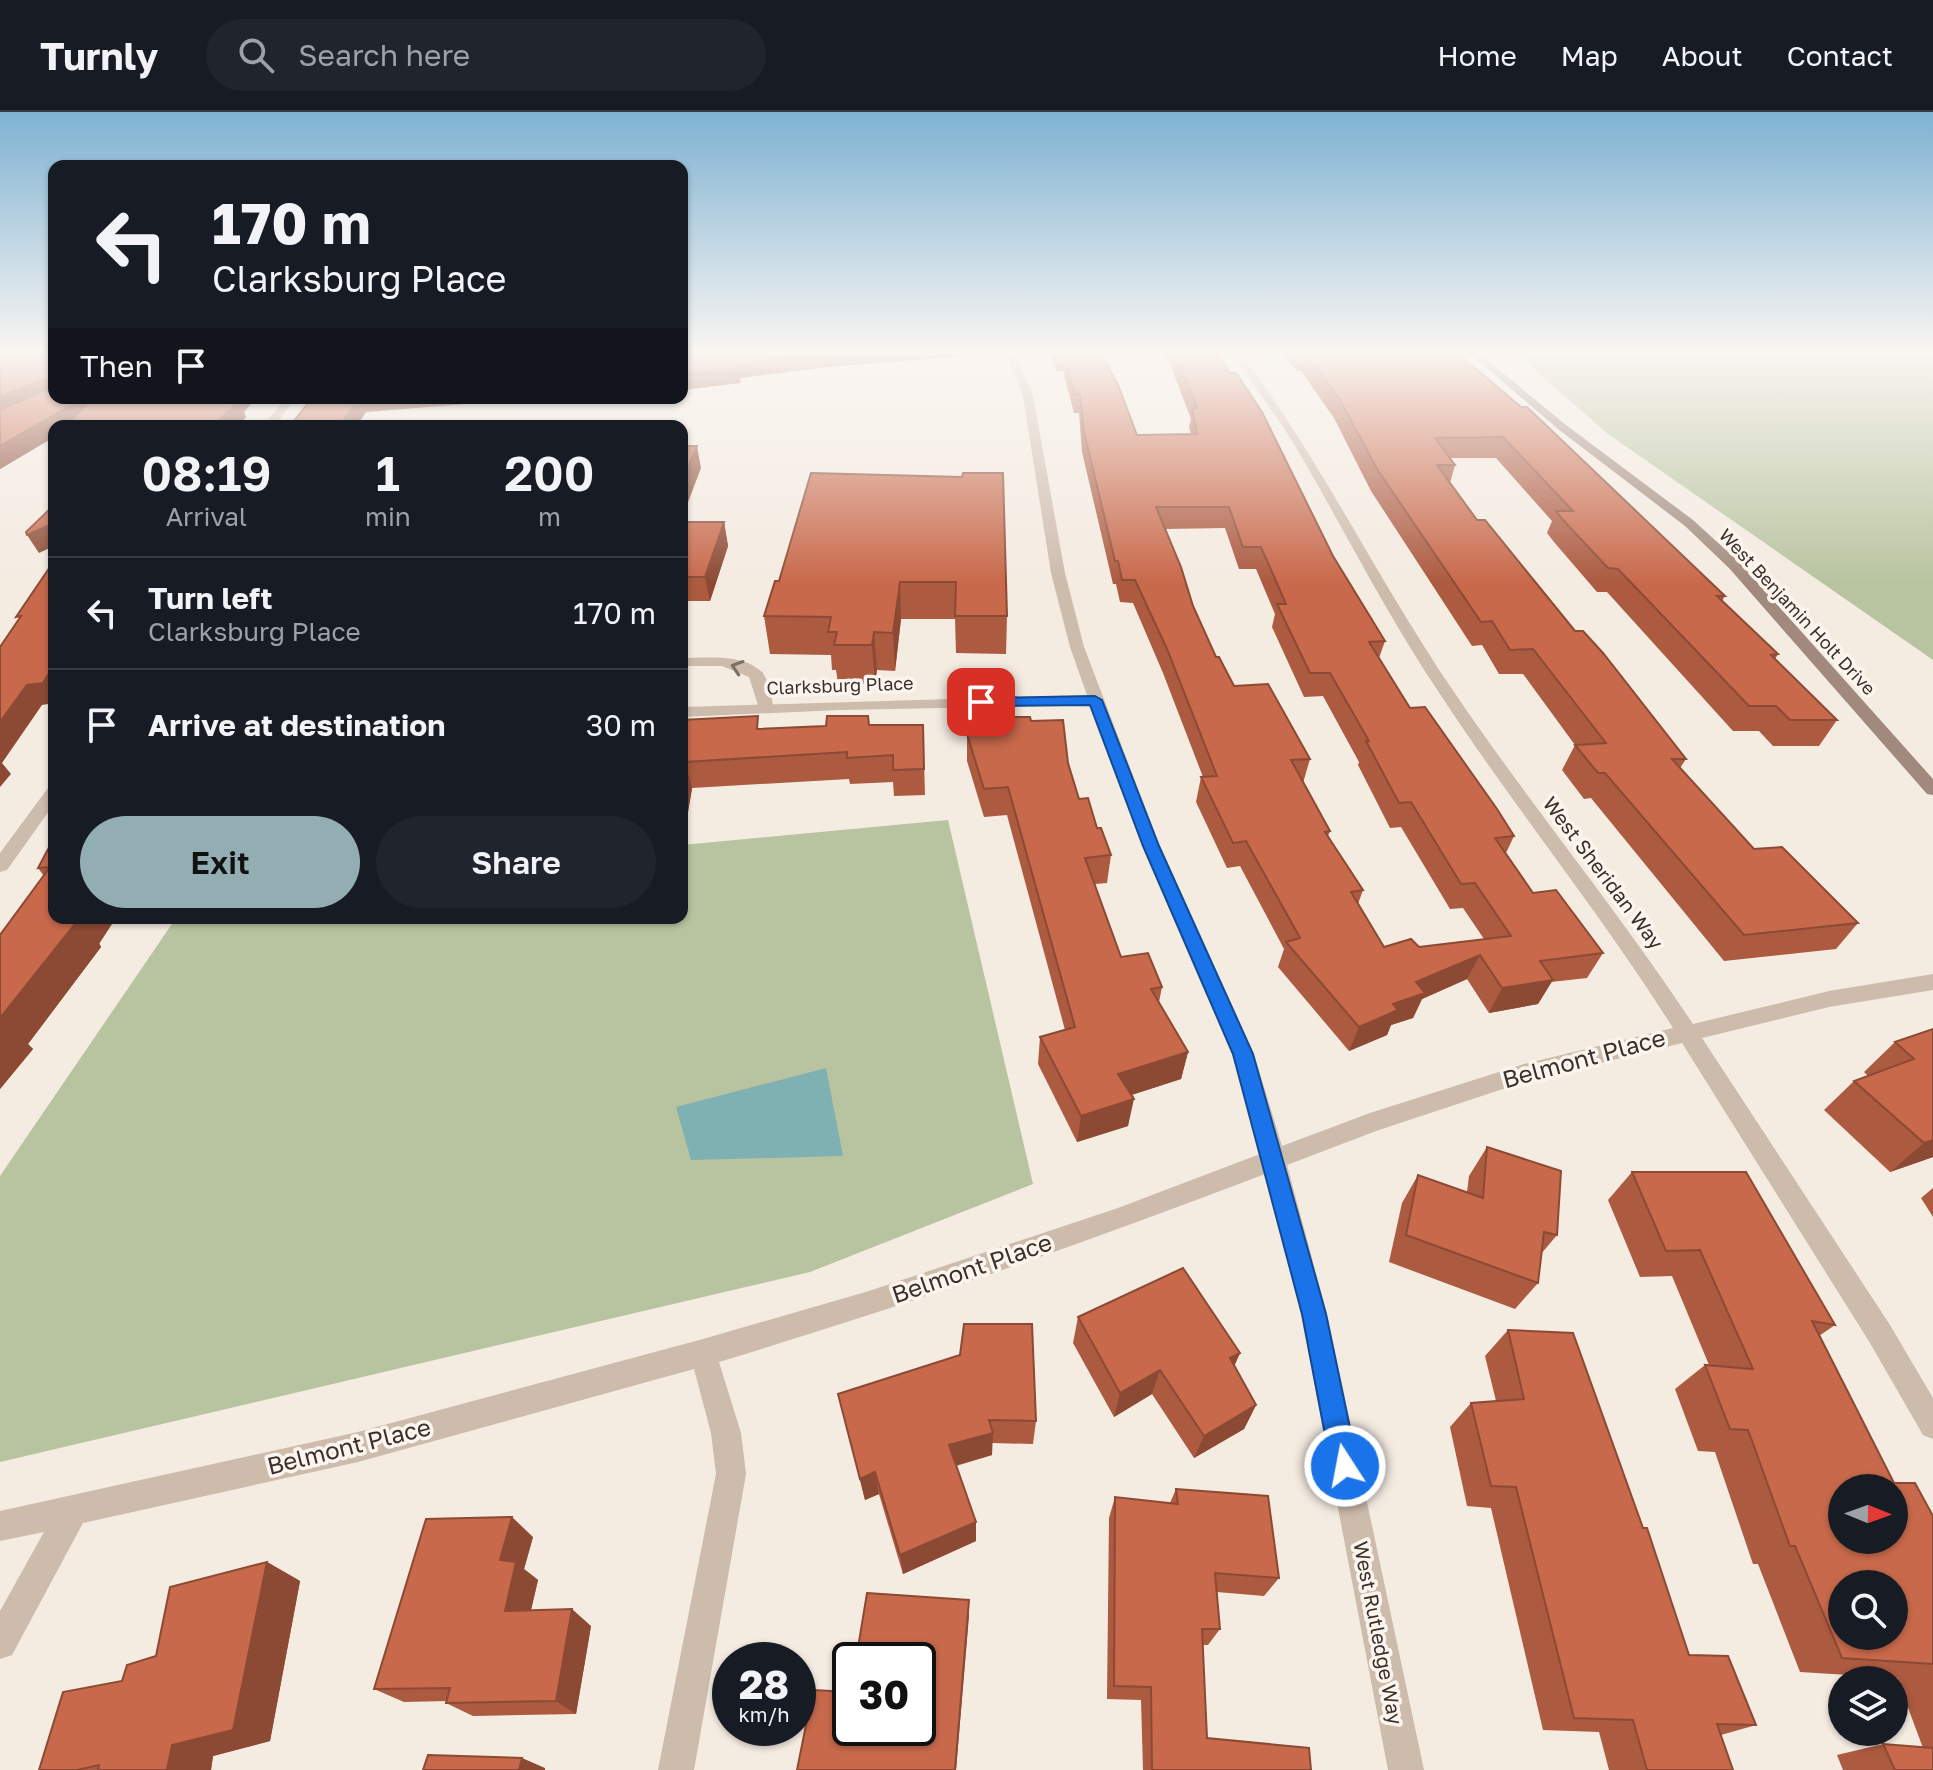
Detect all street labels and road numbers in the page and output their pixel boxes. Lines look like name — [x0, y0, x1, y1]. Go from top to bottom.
street label: West Benjamin Holt Drive — [1715, 524, 1881, 699]
street label: Clarksburg Place — [766, 671, 914, 699]
street label: West Sheridan Way — [1539, 791, 1669, 953]
street label: Belmont Place — [1499, 1022, 1668, 1093]
street label: Belmont Place — [888, 1227, 1055, 1309]
street label: Belmont Place — [264, 1411, 433, 1480]
street label: West Rutledge Way — [1349, 1539, 1409, 1727]

